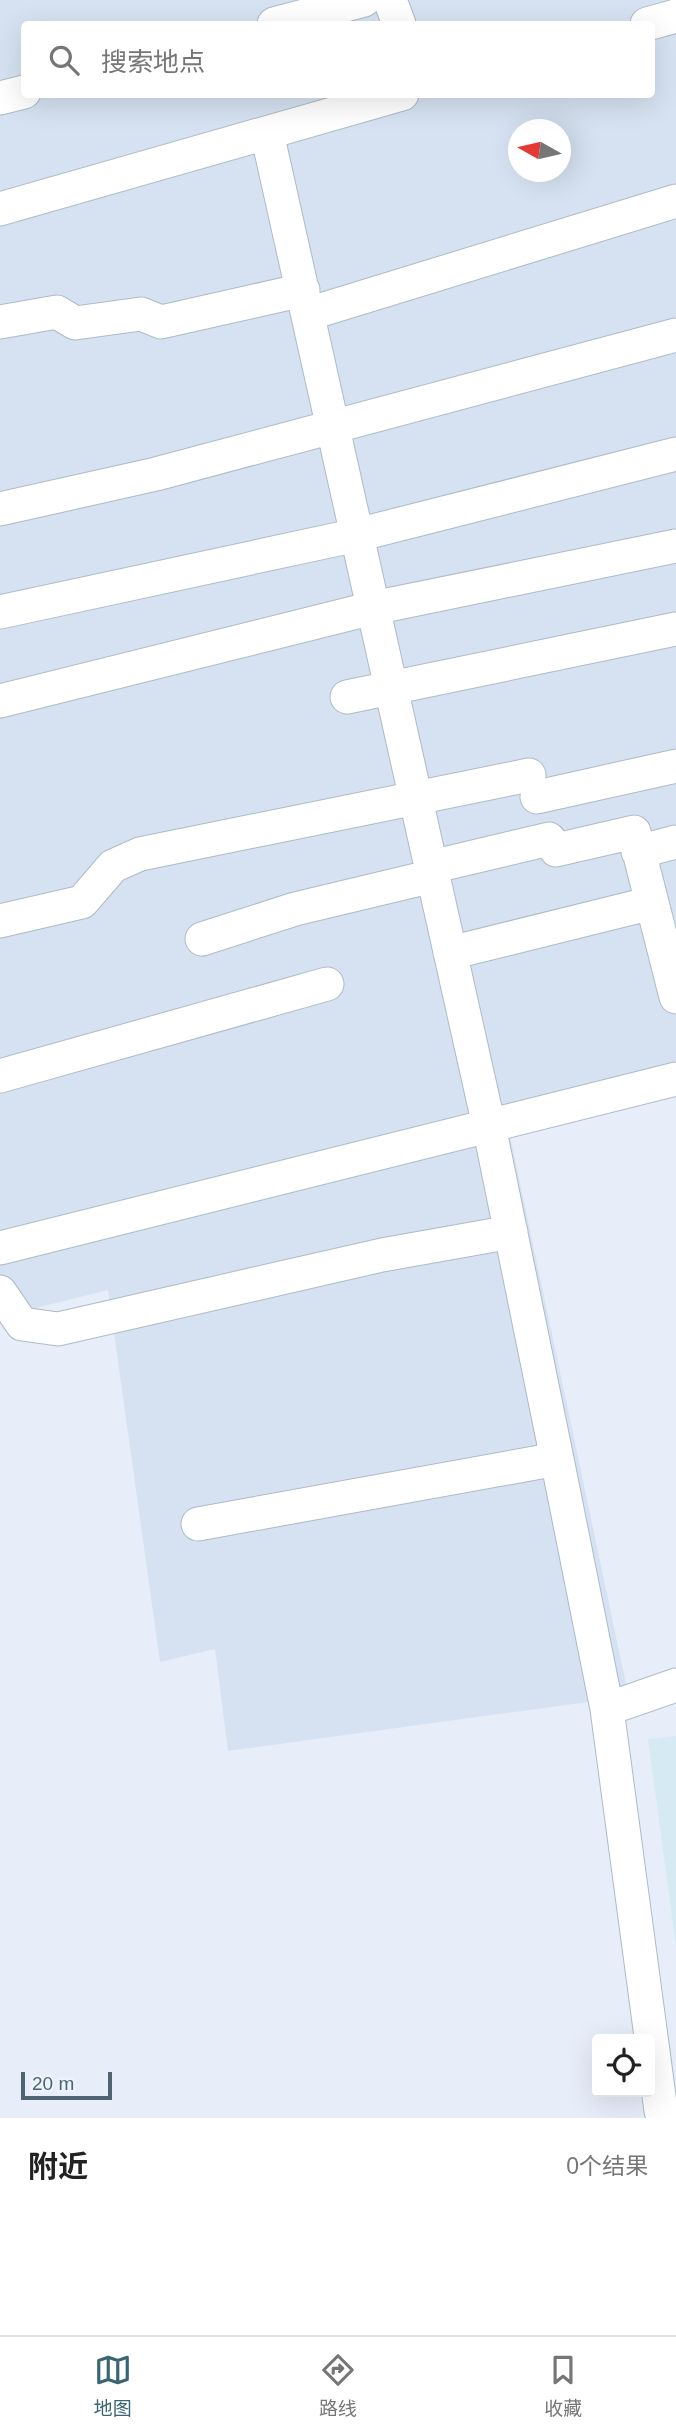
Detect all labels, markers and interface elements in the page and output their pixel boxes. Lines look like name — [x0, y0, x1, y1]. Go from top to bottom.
search box — [21, 21, 655, 98]
icon: search — [45, 41, 83, 79]
text: 搜索地点 — [101, 47, 205, 77]
north arrow — [508, 119, 571, 182]
map controls — [592, 2034, 655, 2097]
button: locate — [592, 2034, 655, 2097]
scale bar — [21, 2069, 112, 2101]
text: 20 m — [32, 2073, 74, 2094]
text: 附近 — [28, 2150, 88, 2183]
text: 0个结果 — [566, 2153, 648, 2179]
tab: 地图 — [94, 2351, 132, 2420]
tab: 路线 — [319, 2351, 357, 2420]
tab: 收藏 — [544, 2351, 582, 2420]

